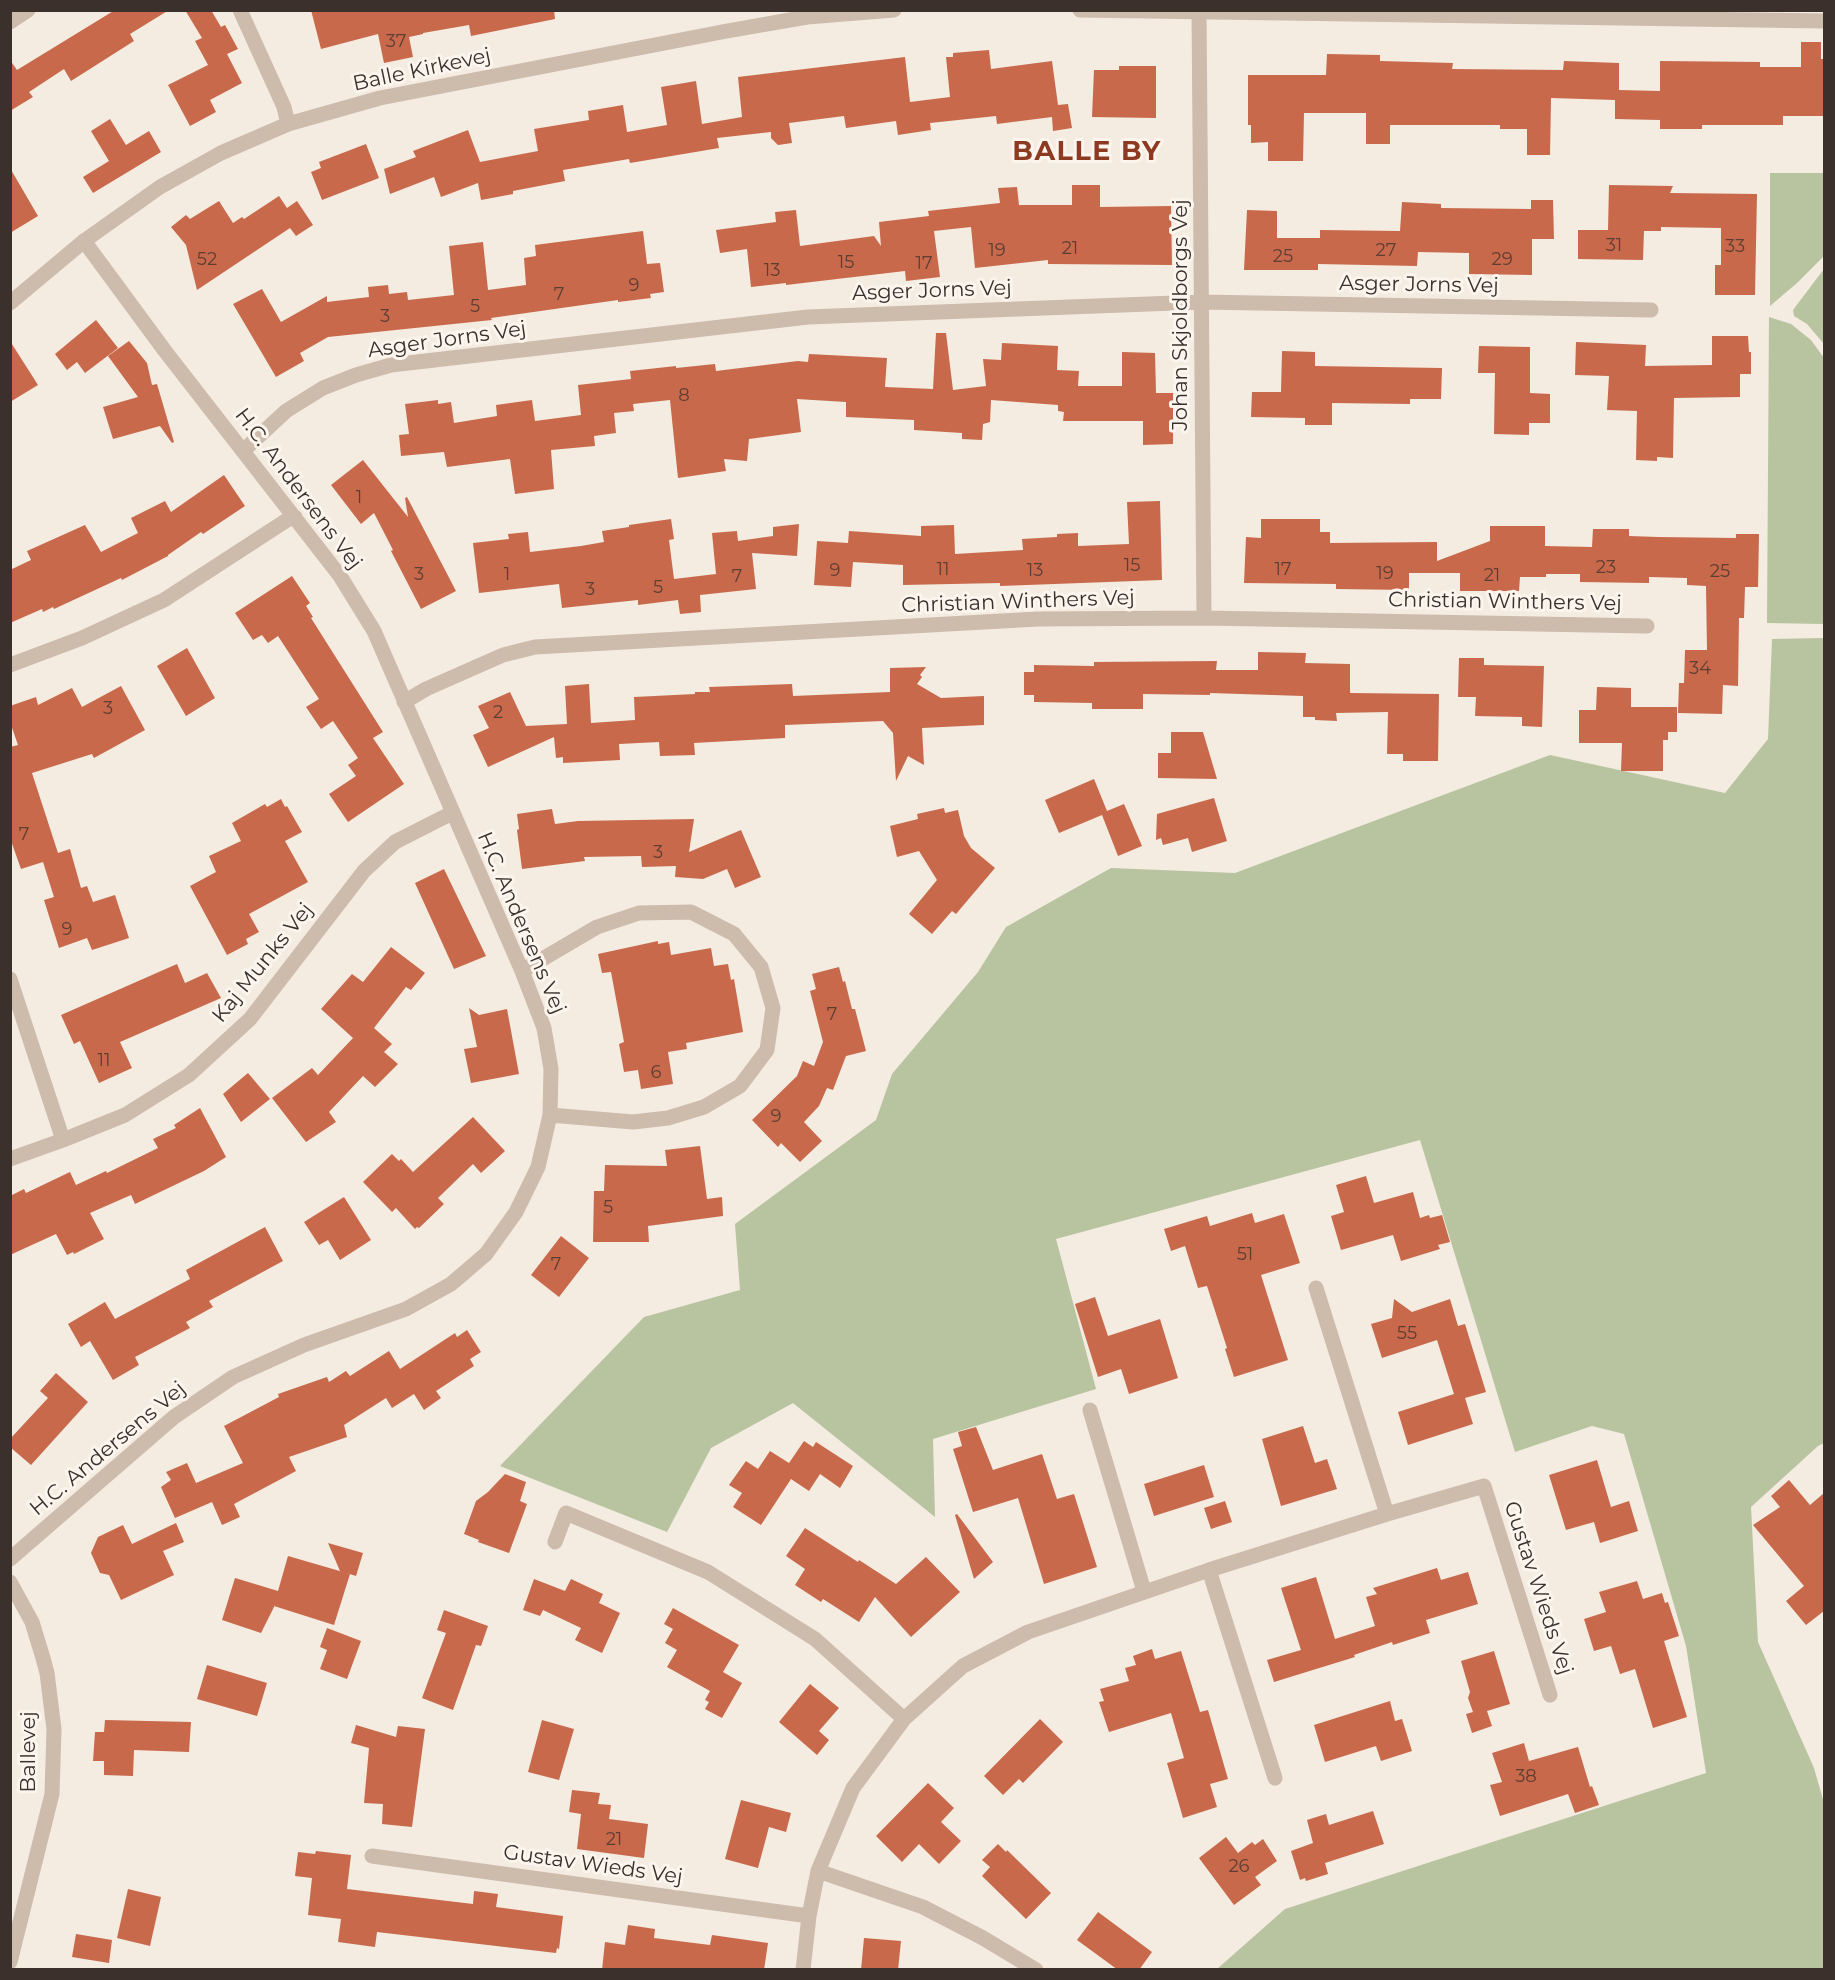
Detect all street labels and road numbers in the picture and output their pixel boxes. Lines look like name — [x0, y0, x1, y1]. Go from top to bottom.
street label: Balle Kirkevej — [351, 43, 493, 97]
street label: Johan Skjoldborgs Vej — [1168, 199, 1194, 431]
street label: Asger Jorns Vej — [1339, 271, 1499, 299]
street label: Asger Jorns Vej — [852, 276, 1012, 306]
street label: Asger Jorns Vej — [366, 316, 528, 364]
street label: H.C. Andersens Vej — [229, 403, 367, 575]
street label: Christian Winthers Vej — [901, 585, 1135, 619]
street label: Christian Winthers Vej — [1388, 587, 1622, 617]
street label: H.C. Andersens Vej — [471, 828, 571, 1018]
street label: Kaj Munks Vej — [207, 898, 319, 1028]
street label: H.C. Andersens Vej — [25, 1377, 191, 1521]
street label: Gustav Wieds Vej — [1498, 1498, 1578, 1678]
street label: Ballevej — [16, 1711, 42, 1793]
street label: Gustav Wieds Vej — [502, 1840, 684, 1890]

